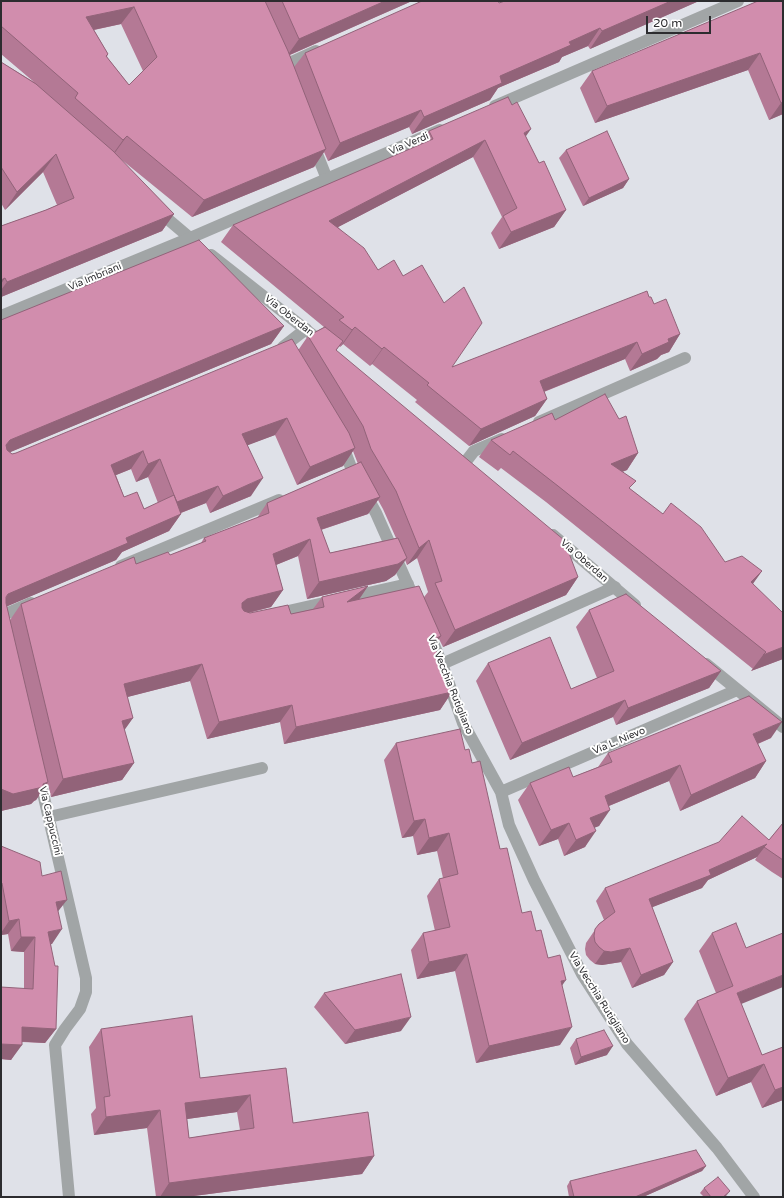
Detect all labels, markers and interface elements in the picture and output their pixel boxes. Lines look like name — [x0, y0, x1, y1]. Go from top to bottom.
scale bar — [648, 8, 713, 34]
text: 20 m — [653, 16, 682, 30]
street label: Via Verdi — [387, 130, 431, 158]
street label: Via Imbriani — [67, 260, 123, 294]
street label: Via Oberdan — [262, 293, 316, 339]
street label: Via Oberdan — [558, 537, 610, 585]
street label: Via Vecchia Rutigliano — [425, 634, 475, 736]
street label: Via L. Nievo — [591, 725, 647, 757]
street label: Via Cappuccini — [36, 785, 64, 857]
street label: Via Vecchia Rutigliano — [566, 950, 632, 1046]

